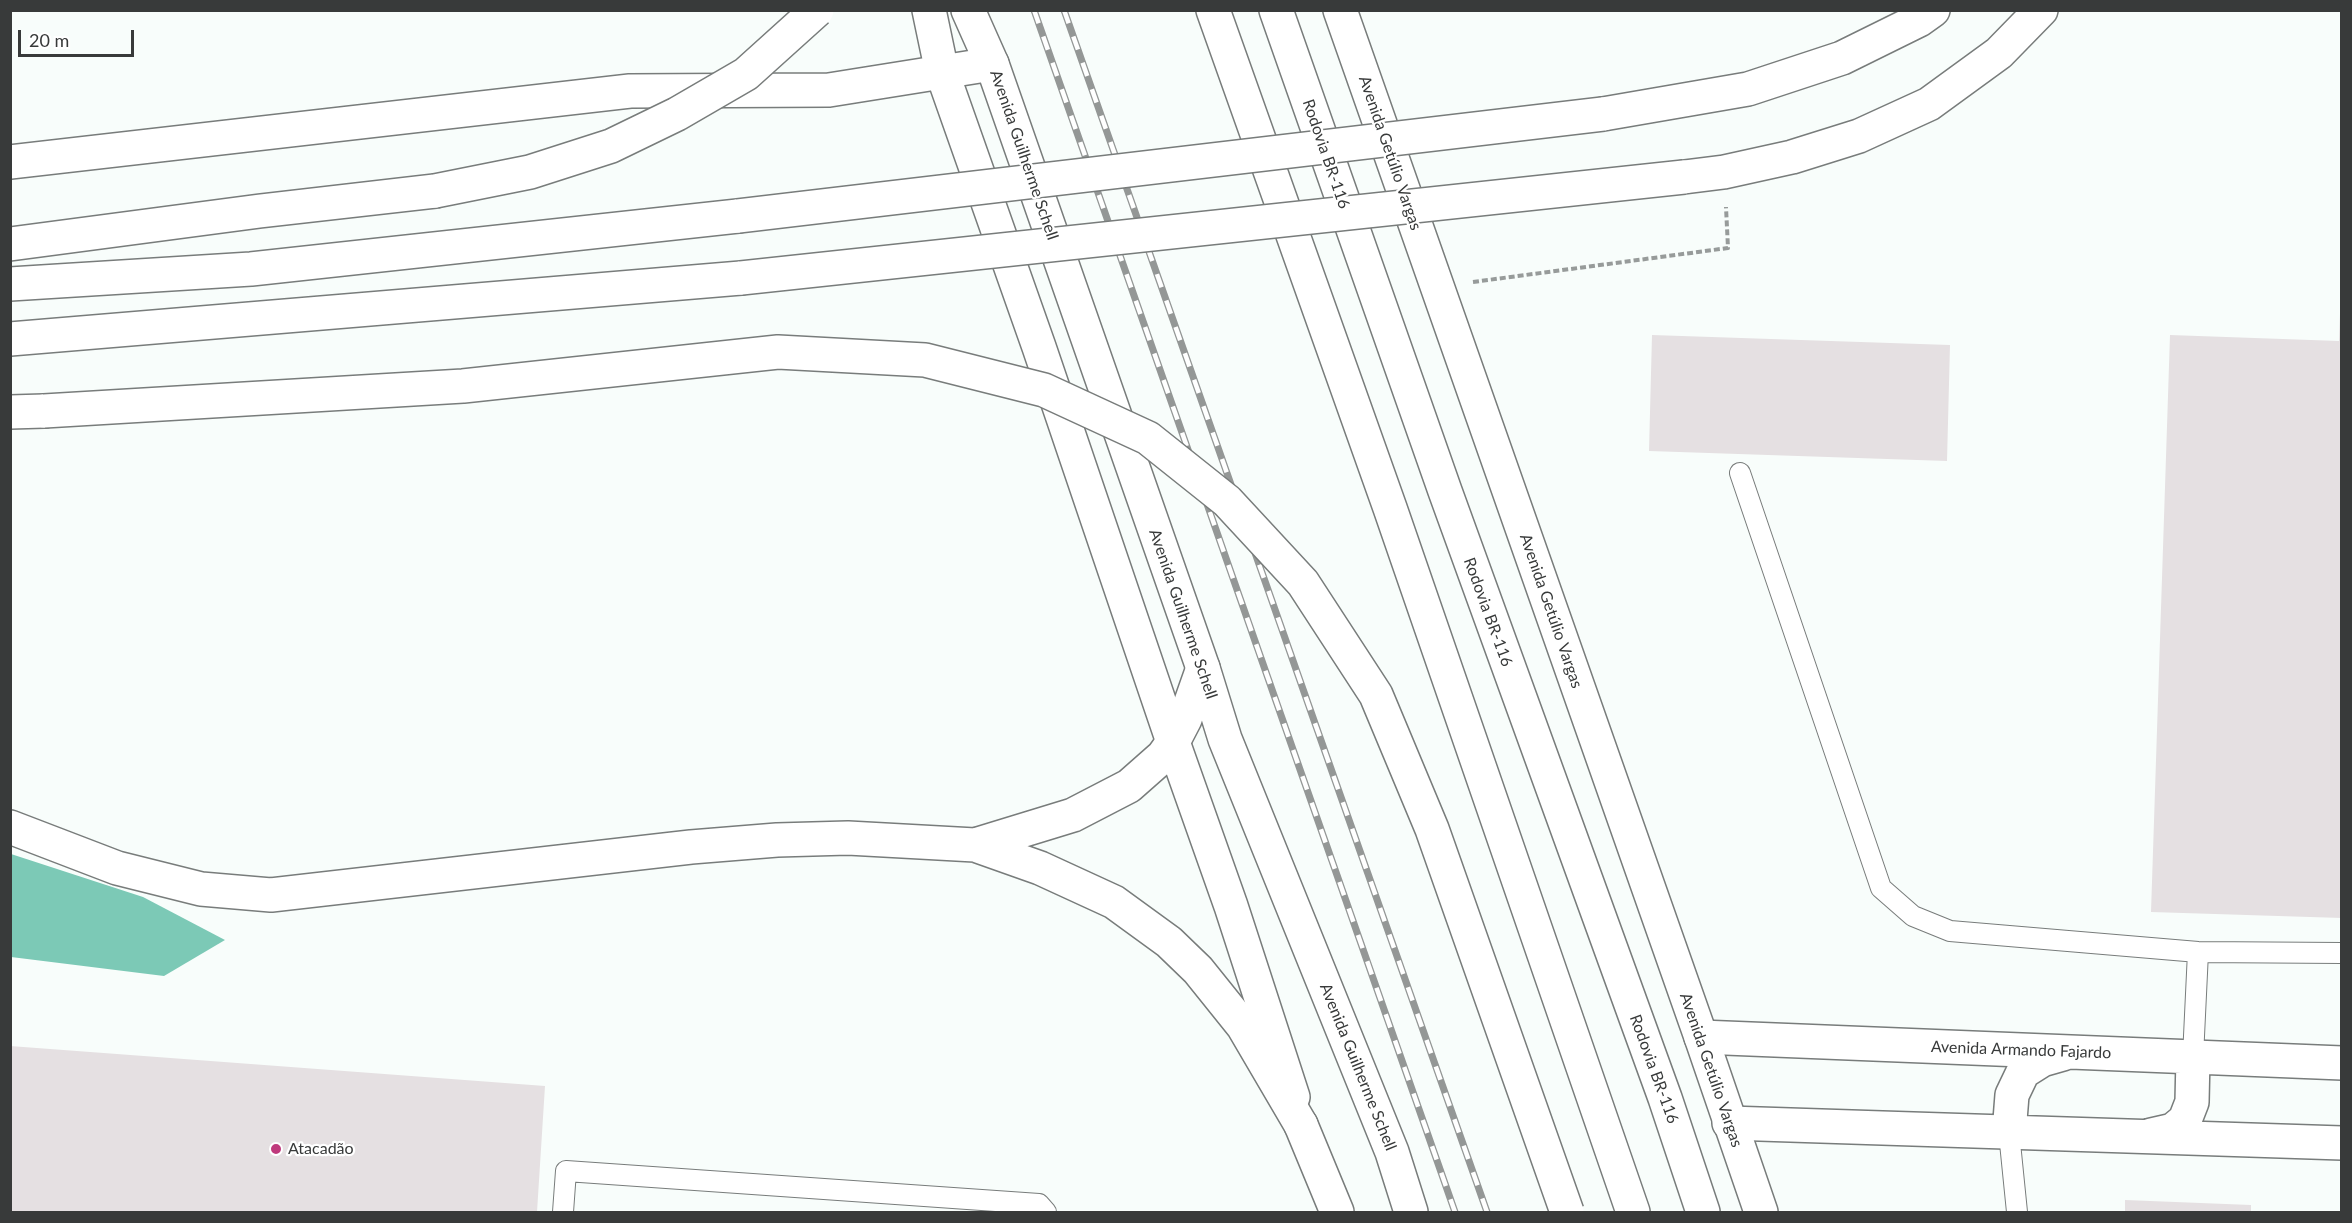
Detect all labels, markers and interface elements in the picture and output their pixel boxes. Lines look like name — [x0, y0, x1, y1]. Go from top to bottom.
scale bar — [21, 18, 136, 56]
text: 20 m — [29, 29, 69, 51]
street label: Avenida Guilherme Schell — [986, 67, 1062, 243]
street label: Avenida Getúlio Vargas — [1354, 73, 1426, 233]
street label: Rodovia BR-116 — [1298, 97, 1354, 211]
street label: Avenida Guilherme Schell — [1145, 526, 1221, 702]
street label: Avenida Getúlio Vargas — [1515, 531, 1587, 691]
street label: Rodovia BR-116 — [1459, 555, 1517, 669]
street label: Avenida Guilherme Schell — [1316, 981, 1400, 1153]
street label: Avenida Getúlio Vargas — [1675, 990, 1747, 1150]
street label: Rodovia BR-116 — [1625, 1012, 1683, 1126]
street label: Avenida Armando Fajardo — [1931, 1037, 2111, 1063]
place label: Atacadão — [288, 1139, 354, 1159]
marker: Atacadão — [269, 1142, 283, 1156]

